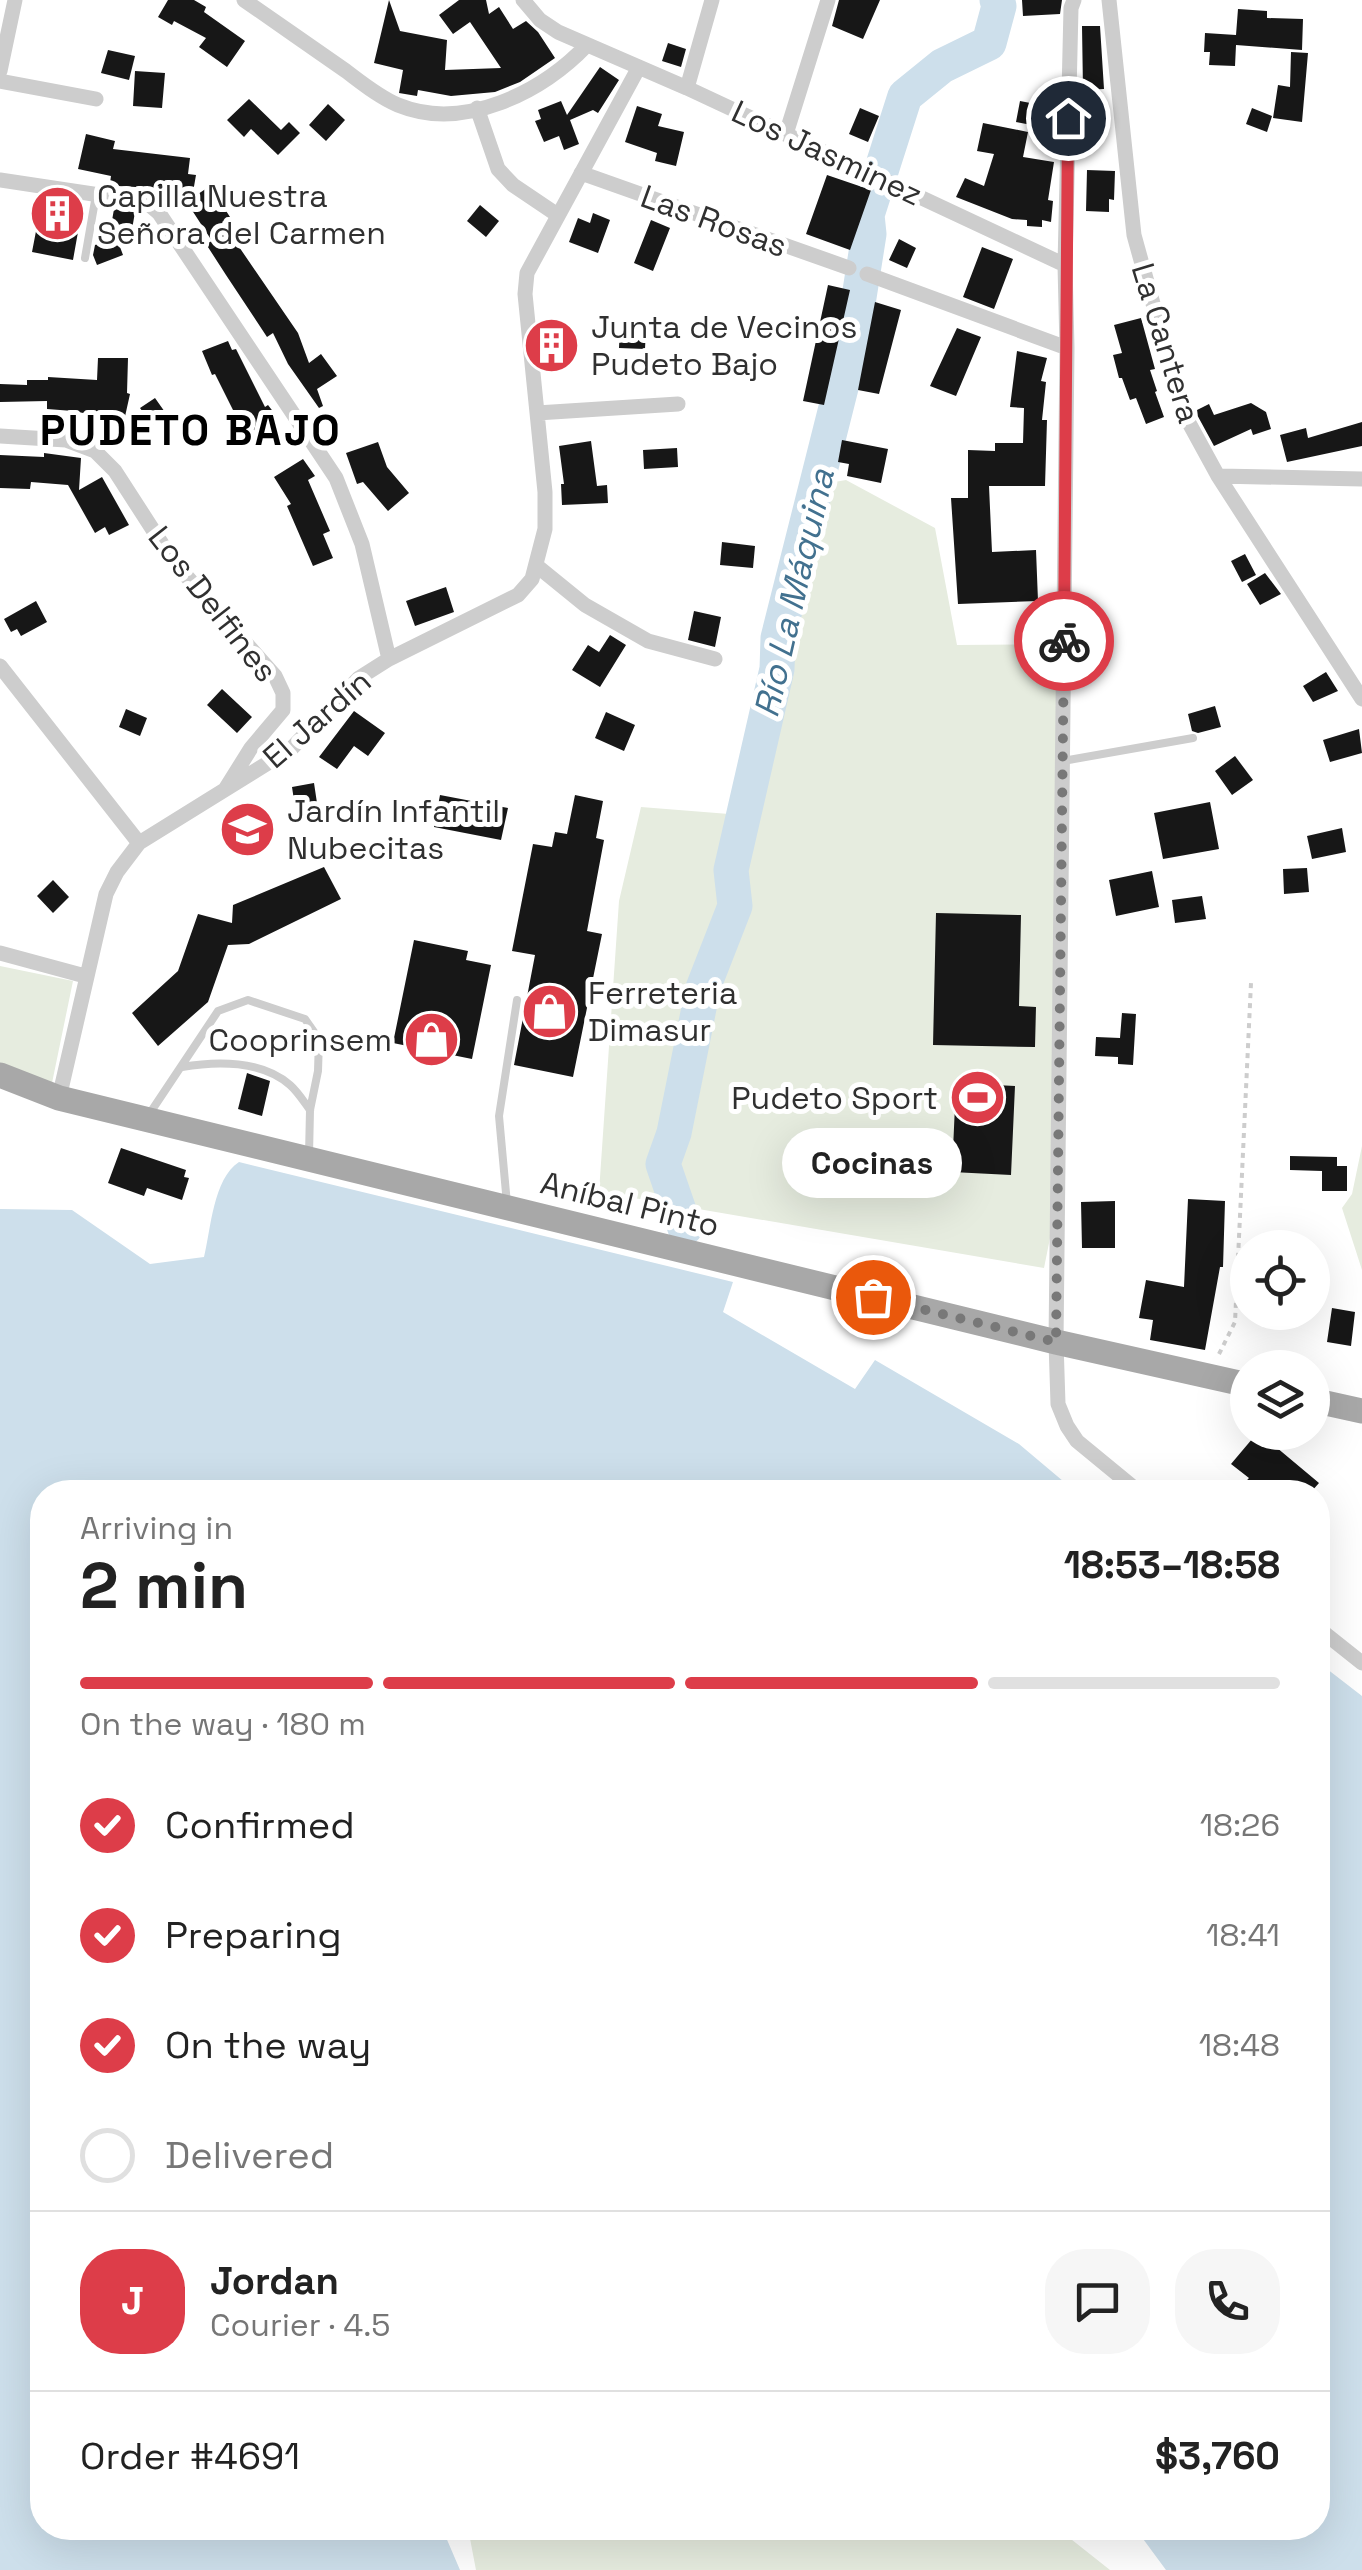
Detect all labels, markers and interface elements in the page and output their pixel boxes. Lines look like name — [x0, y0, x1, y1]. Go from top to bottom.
pin — [1026, 76, 1111, 161]
street label: Los Jasminez — [725, 91, 929, 215]
icon: home — [1041, 91, 1096, 146]
place label: Capilla Nuestra Señora del Carmen — [97, 176, 386, 253]
street label: Las Rosas — [635, 176, 793, 266]
building icon: Capilla Nuestra Señora del Carmen — [28, 184, 88, 244]
street label: La Cantera — [1123, 258, 1209, 428]
place label: Junta de Vecinos Pudeto Bajo — [591, 307, 857, 384]
building icon: Junta de Vecinos Pudeto Bajo — [522, 315, 582, 375]
district label: PUDETO BAJO — [40, 404, 342, 457]
water label: Río La Máquina — [744, 464, 844, 721]
street label: Los Delfines — [140, 518, 286, 690]
courier — [1014, 591, 1114, 691]
icon: bike — [1037, 614, 1092, 669]
street label: El Jardín — [255, 661, 379, 777]
place label: Jardín Infantil Nubecitas — [287, 791, 500, 868]
school or university icon: Jardín Infantil Nubecitas — [218, 799, 278, 859]
place label: Ferreteria Dimasur — [588, 973, 737, 1050]
shop icon: Ferreteria Dimasur — [519, 981, 579, 1041]
shop icon: Cooprinsem — [401, 1010, 461, 1070]
place label: Cooprinsem — [208, 1020, 392, 1060]
sports icon: Pudeto Sport — [947, 1068, 1007, 1128]
place label: Pudeto Sport — [731, 1078, 938, 1118]
callout: Cocinas — [783, 1127, 963, 1197]
text: Cocinas — [811, 1143, 933, 1183]
street label: Aníbal Pinto — [536, 1162, 724, 1246]
map controls — [1230, 1230, 1330, 1450]
button: locate — [1230, 1230, 1330, 1330]
pin — [831, 1255, 916, 1340]
icon: bag — [846, 1270, 901, 1325]
button: layers — [1230, 1350, 1330, 1450]
text: Arriving in — [80, 1508, 233, 1548]
text: 18:53–18:58 — [1064, 1541, 1280, 1589]
text: 2 min — [80, 1544, 248, 1627]
text: On the way · 180 m — [80, 1704, 366, 1744]
icon: check — [80, 1798, 135, 1853]
text: Confirmed — [165, 1801, 355, 1849]
text: 18:26 — [1200, 1805, 1280, 1845]
icon: check — [80, 1908, 135, 1963]
text: Preparing — [165, 1911, 342, 1959]
text: 18:41 — [1206, 1915, 1280, 1955]
icon: check — [80, 2018, 135, 2073]
text: On the way — [165, 2021, 371, 2069]
text: 18:48 — [1199, 2025, 1280, 2065]
text: Delivered — [165, 2131, 334, 2179]
button: chat — [1045, 2249, 1150, 2354]
button: phone — [1175, 2249, 1280, 2354]
text: Jordan — [210, 2257, 339, 2305]
text: J — [121, 2277, 144, 2325]
text: Courier · 4.5 — [210, 2305, 391, 2345]
text: Order #4691 — [80, 2432, 300, 2480]
text: $3,760 — [1155, 2432, 1280, 2480]

